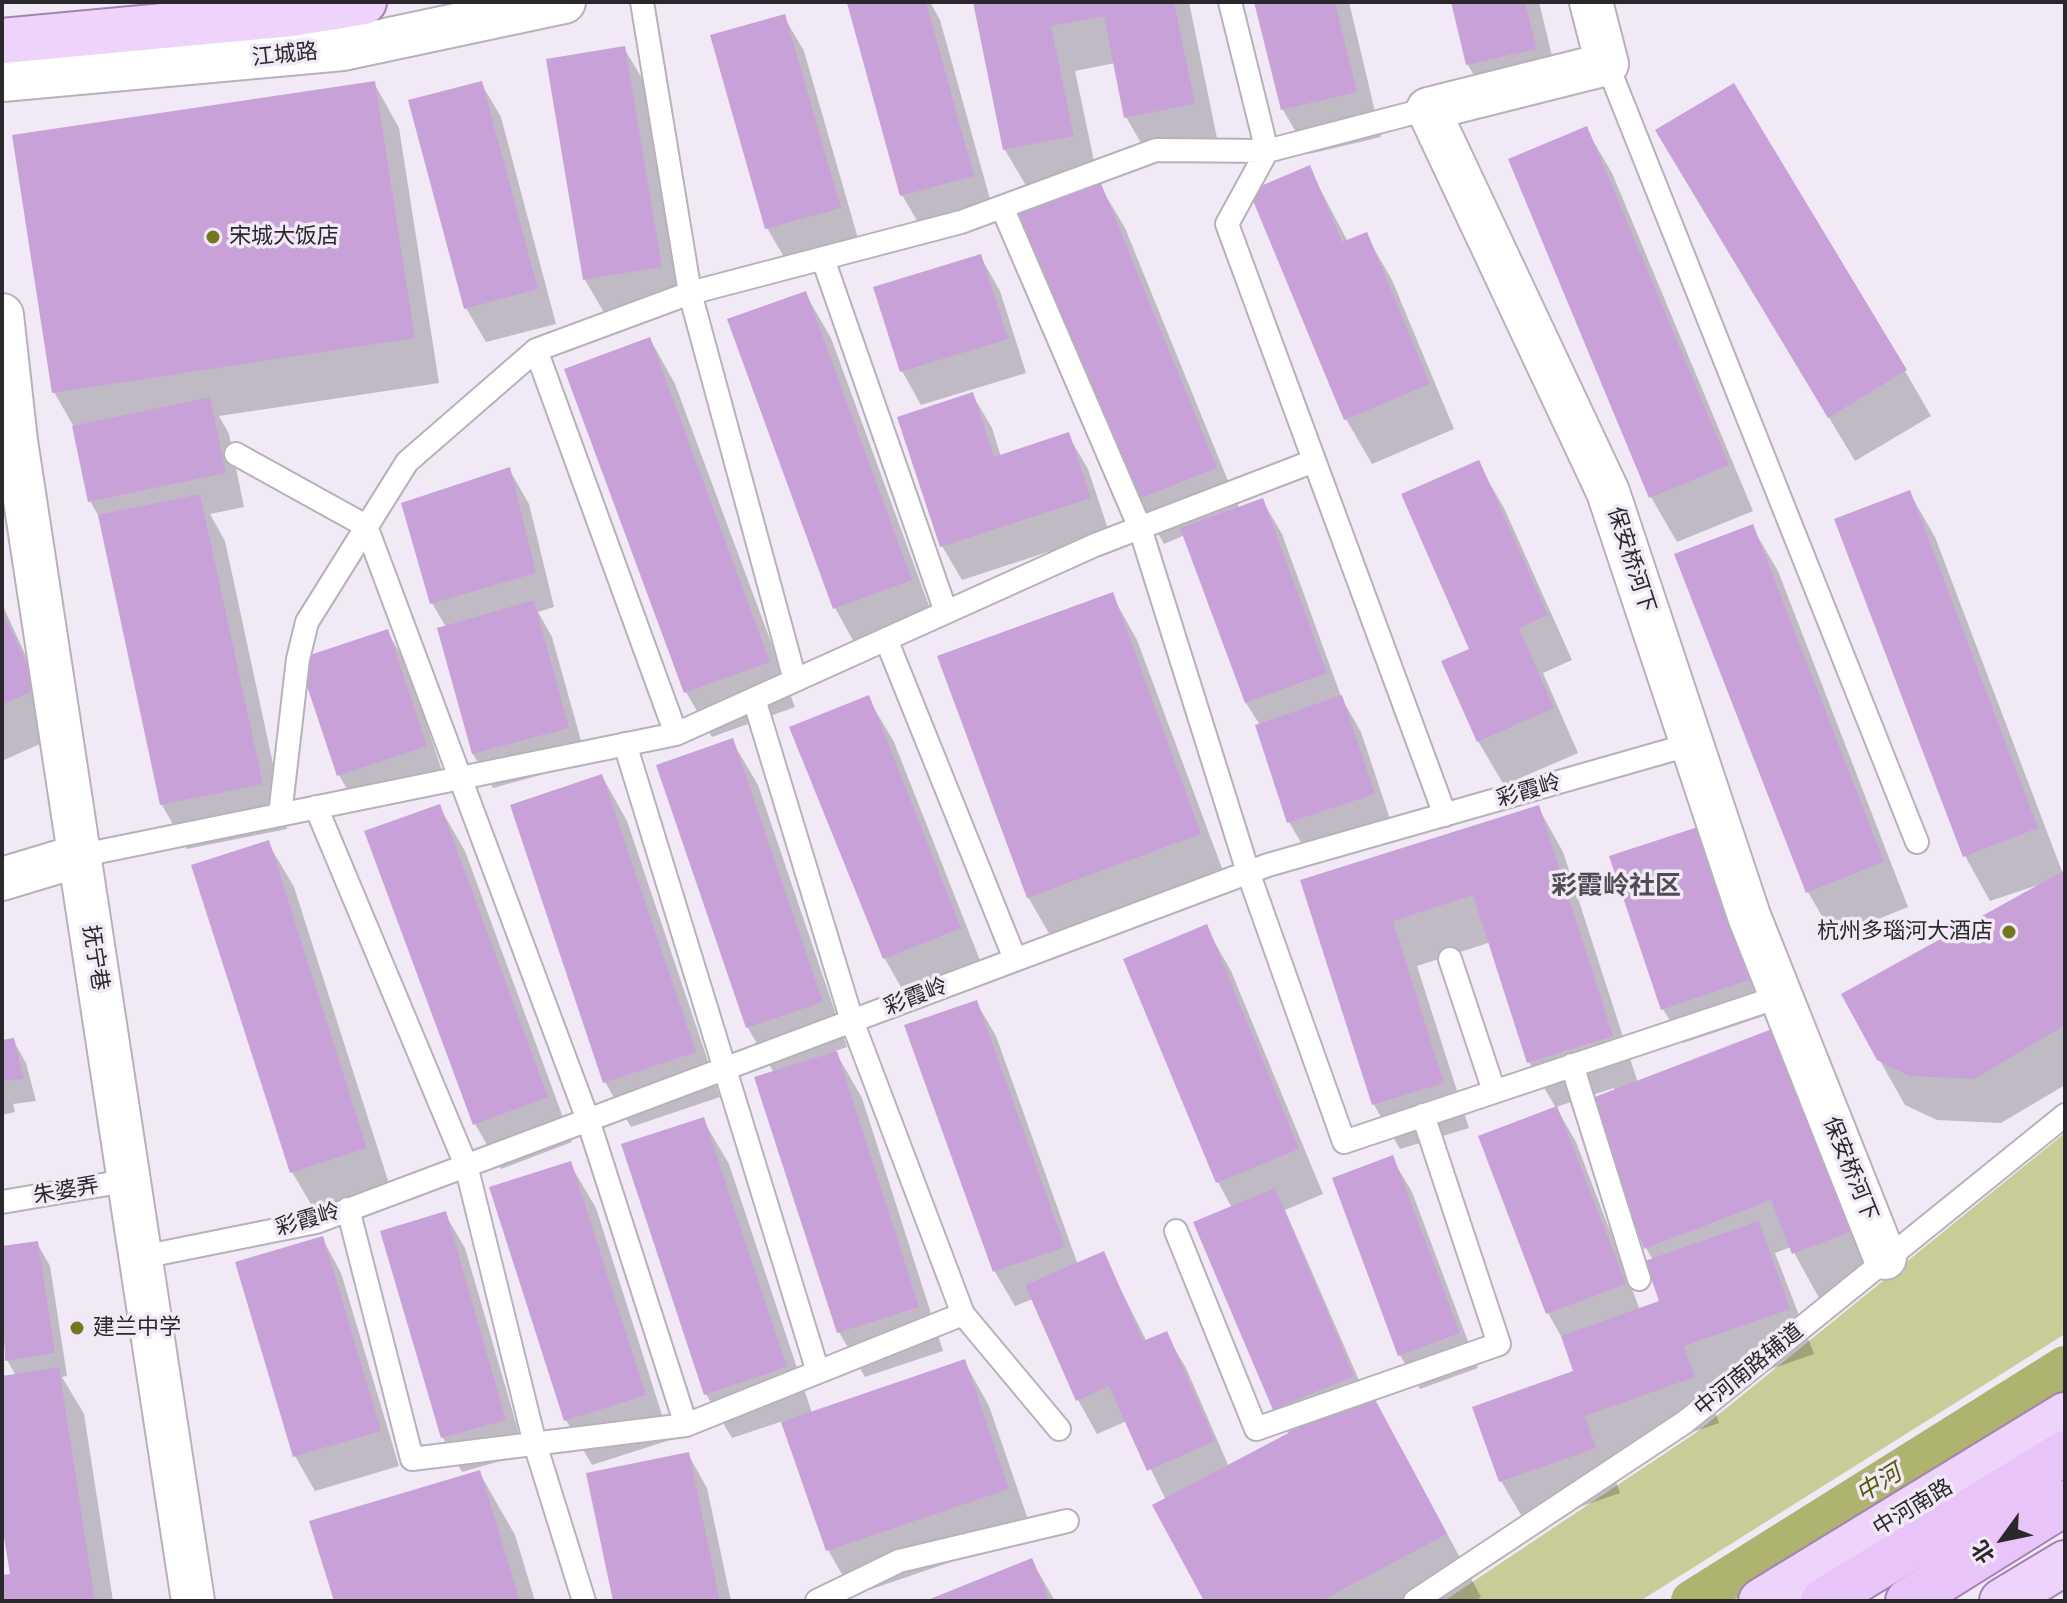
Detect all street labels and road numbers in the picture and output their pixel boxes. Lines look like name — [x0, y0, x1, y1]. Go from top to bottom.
street label: 江城路 — [251, 38, 319, 72]
street label: 保安桥河下 — [1601, 504, 1661, 616]
street label: 彩霞岭 — [1494, 769, 1564, 813]
street label: 抚宁巷 — [77, 923, 113, 993]
street label: 彩霞岭 — [880, 973, 952, 1021]
street label: 保安桥河下 — [1817, 1113, 1883, 1225]
street label: 朱婆弄 — [31, 1172, 101, 1210]
street label: 彩霞岭 — [273, 1198, 343, 1242]
street label: 中河南路辅道 — [1689, 1318, 1809, 1422]
street label: 中河南路 — [1868, 1474, 1958, 1542]

